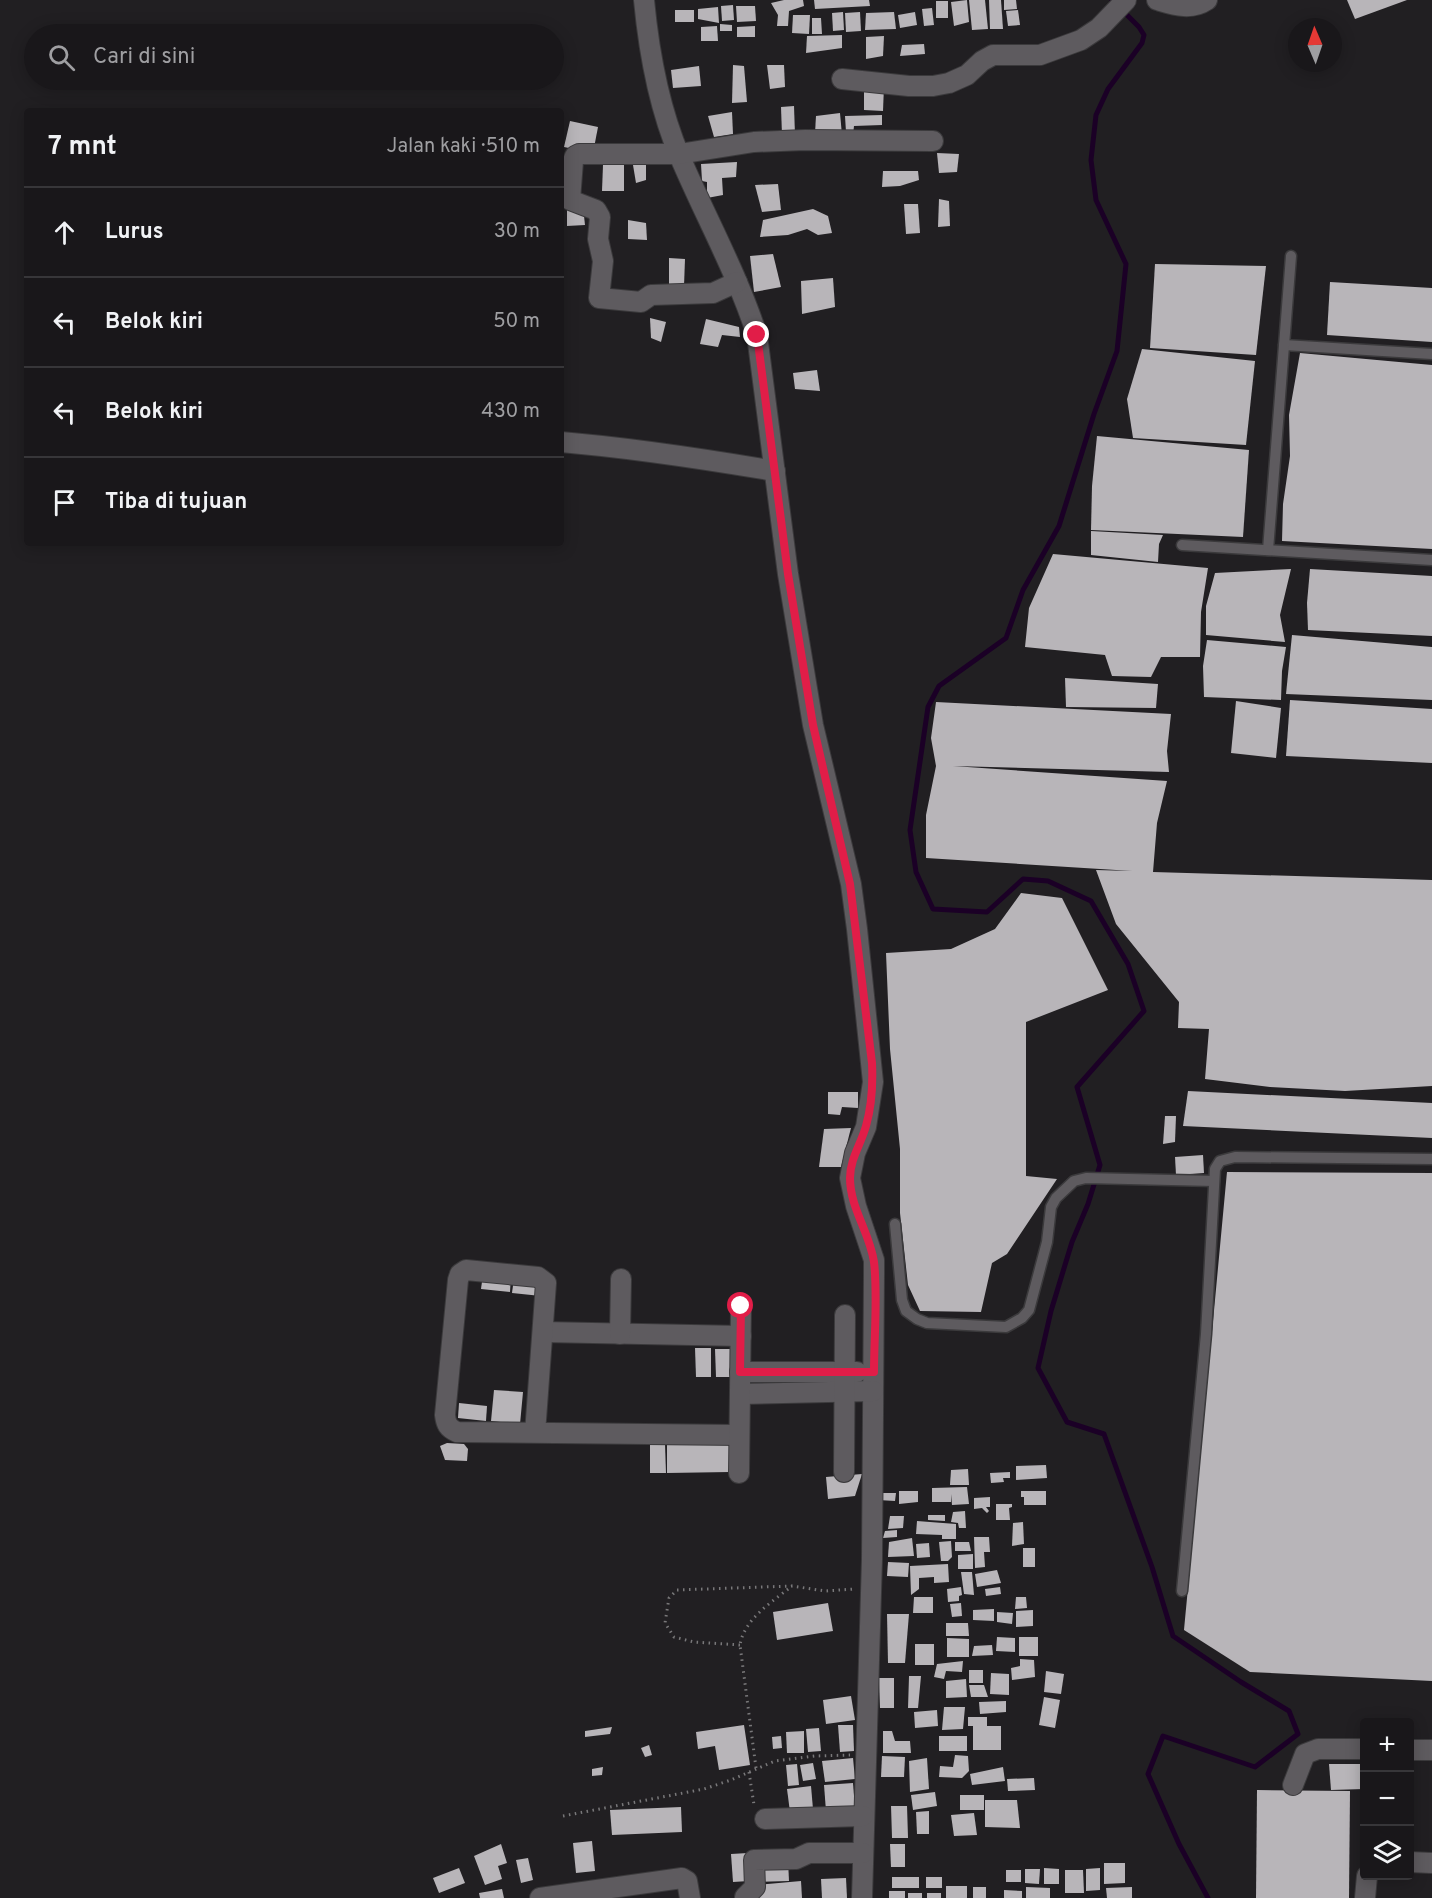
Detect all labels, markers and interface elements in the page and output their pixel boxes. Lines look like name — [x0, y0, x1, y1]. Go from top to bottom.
north arrow — [1288, 18, 1342, 72]
search box — [24, 24, 564, 90]
icon: search — [45, 41, 78, 74]
text: Cari di sini — [93, 44, 195, 71]
text: 7 mnt — [48, 131, 117, 164]
text: Jalan kaki · 510 m — [386, 134, 540, 160]
icon: ahead — [48, 216, 81, 249]
text: Lurus — [105, 219, 164, 246]
text: 30 m — [494, 219, 540, 245]
icon: left — [48, 306, 81, 339]
text: Belok kiri — [105, 309, 203, 336]
text: 50 m — [493, 309, 540, 335]
route end — [743, 321, 769, 347]
icon: left — [48, 396, 81, 429]
text: Belok kiri — [105, 399, 203, 426]
text: 430 m — [481, 399, 540, 425]
icon: arrive — [48, 486, 81, 519]
text: Tiba di tujuan — [105, 489, 247, 516]
route start — [727, 1292, 753, 1318]
map controls — [1360, 1718, 1414, 1880]
button: + — [1360, 1718, 1414, 1772]
button: − — [1360, 1772, 1414, 1826]
button: layers — [1360, 1826, 1414, 1880]

